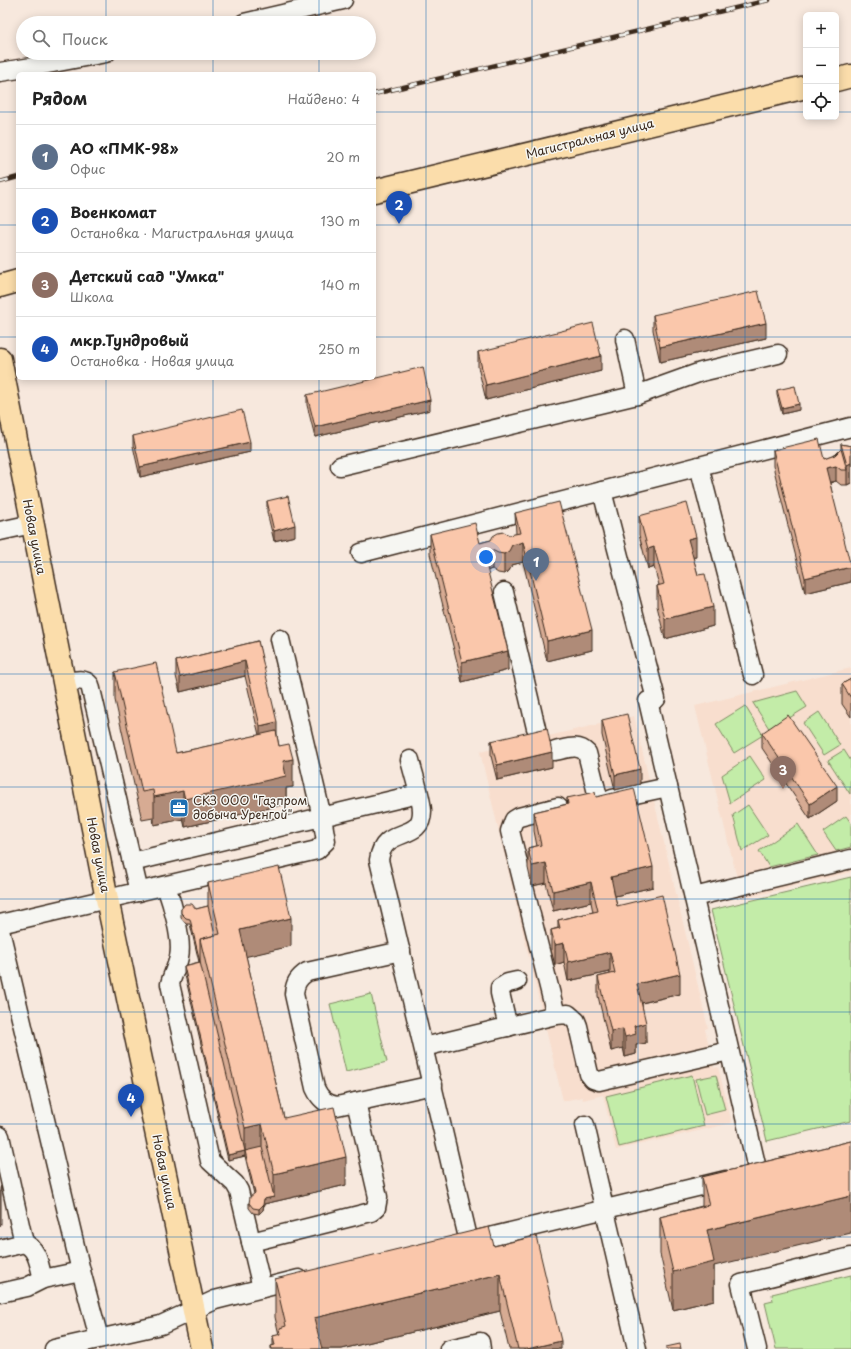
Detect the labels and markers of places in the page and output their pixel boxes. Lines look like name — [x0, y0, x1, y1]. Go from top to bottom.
pin: 2 — [386, 191, 412, 224]
pin: 1 — [523, 548, 549, 581]
pin: 3 — [770, 756, 796, 789]
place label: СКЗ ООО "Газпром добыча Уренгой" — [193, 791, 307, 823]
office icon: СКЗ ООО "Газпром добыча Уренгой" — [168, 797, 190, 819]
pin: 4 — [118, 1084, 144, 1117]

